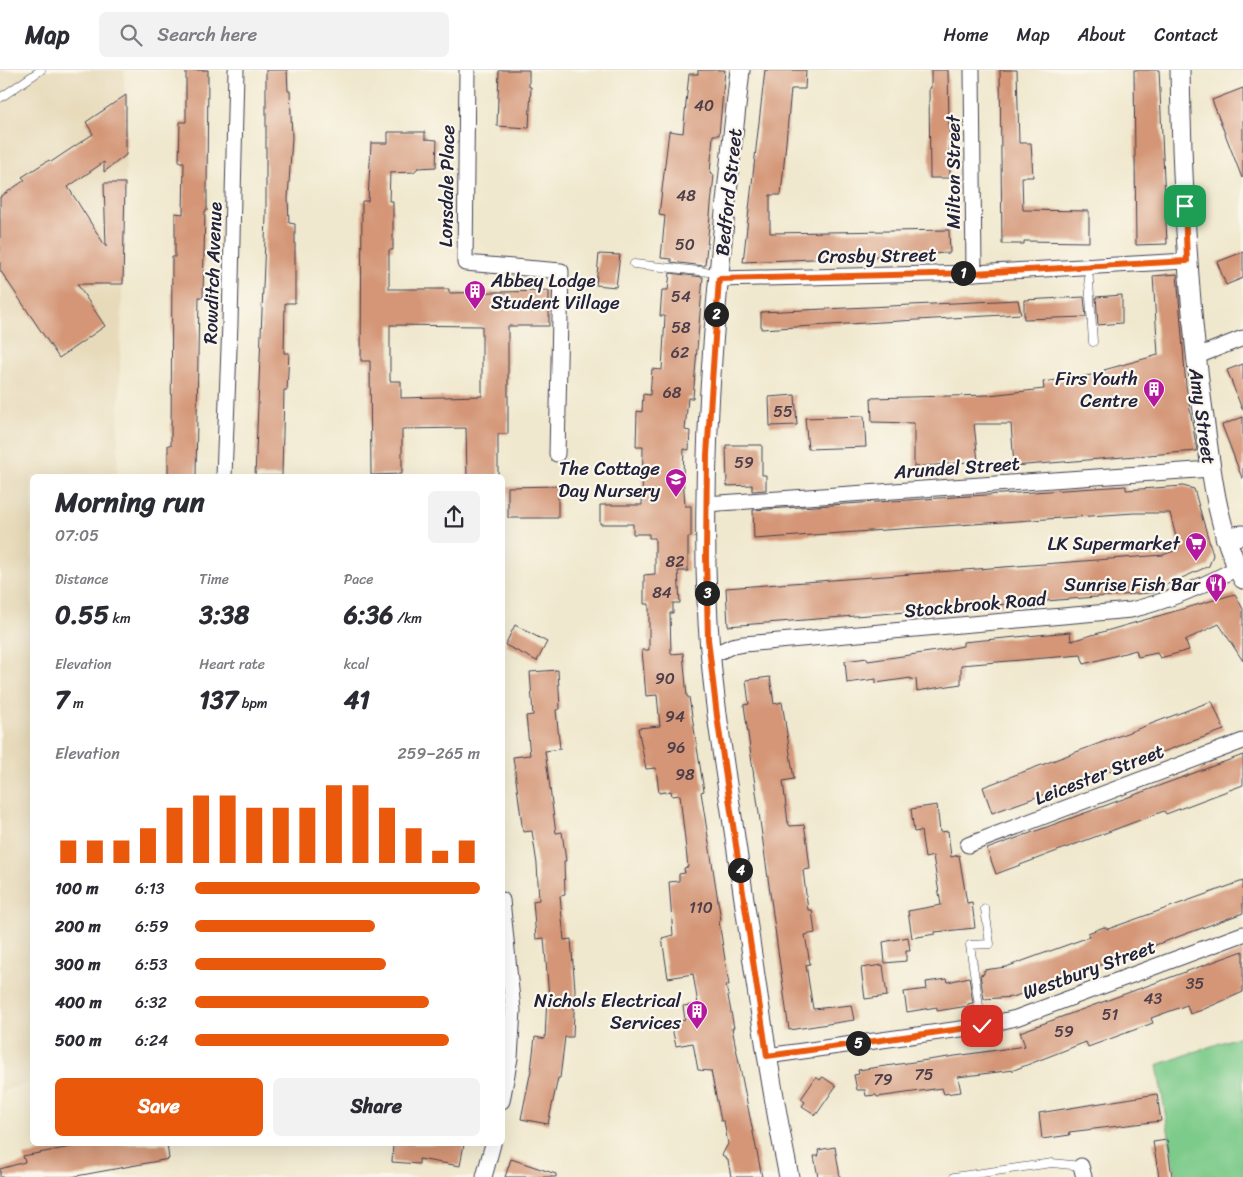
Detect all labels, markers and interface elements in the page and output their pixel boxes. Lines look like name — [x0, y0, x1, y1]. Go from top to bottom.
search box — [99, 12, 449, 57]
text: Map — [25, 14, 69, 56]
text: Search here — [157, 18, 257, 51]
text: Home — [944, 19, 989, 51]
text: Map — [1017, 19, 1050, 51]
text: About — [1078, 19, 1126, 51]
text: Contact — [1154, 19, 1218, 51]
icon: search — [117, 21, 145, 49]
house number: 40 — [694, 91, 714, 120]
street label: Milton Street — [937, 114, 970, 229]
street label: Lonsdale Place — [429, 124, 464, 247]
street label: Bedford Street — [705, 127, 752, 258]
house number: 48 — [676, 181, 696, 210]
pin — [1164, 185, 1206, 227]
icon: arrive — [1171, 192, 1199, 220]
street label: Rowditch Avenue — [194, 201, 231, 345]
house number: 50 — [675, 230, 695, 259]
street label: Crosby Street — [817, 238, 937, 273]
pin: 1 — [950, 260, 976, 286]
text: 1 — [960, 261, 967, 286]
place label: Abbey Lodge Student Village — [490, 264, 620, 319]
building icon: Abbey Lodge Student Village — [463, 279, 487, 310]
house number: 54 — [671, 282, 691, 311]
pin: 2 — [704, 302, 728, 326]
text: 2 — [712, 302, 721, 327]
house number: 58 — [671, 313, 691, 342]
house number: 62 — [671, 338, 689, 367]
place label: Firs Youth Centre — [1055, 362, 1138, 417]
street label: Amy Street — [1179, 365, 1226, 466]
building icon: Firs Youth Centre — [1142, 377, 1166, 408]
house number: 68 — [663, 378, 682, 407]
house number: 55 — [773, 397, 793, 426]
street label: Arundel Street — [892, 447, 1021, 488]
house number: 59 — [734, 448, 754, 477]
place label: The Cottage Day Nursery — [558, 452, 660, 507]
school or university icon: The Cottage Day Nursery — [664, 467, 688, 498]
text: Morning run — [55, 477, 205, 526]
button: share — [428, 491, 480, 543]
text: 07:05 — [55, 521, 99, 550]
place label: LK Supermarket — [1047, 527, 1181, 560]
supermarket icon: LK Supermarket — [1184, 531, 1208, 562]
house number: 82 — [666, 547, 684, 576]
text: Distance — [55, 567, 108, 592]
text: Time — [199, 567, 229, 592]
text: Pace — [344, 567, 373, 592]
place label: Sunrise Fish Bar — [1064, 568, 1201, 601]
restaurant icon: Sunrise Fish Bar — [1204, 572, 1228, 603]
house number: 84 — [652, 578, 672, 607]
pin: 3 — [694, 580, 720, 606]
text: 3 — [704, 581, 711, 606]
street label: Stockbrook Road — [903, 582, 1049, 627]
text: 0.55 — [55, 592, 109, 637]
text: 3:38 — [199, 592, 249, 637]
text: 6:36 — [344, 592, 393, 637]
text: km — [109, 606, 131, 631]
text: /km — [393, 606, 422, 631]
text: Elevation — [55, 652, 112, 677]
text: Heart rate — [199, 652, 265, 677]
text: kcal — [344, 652, 369, 677]
house number: 90 — [655, 664, 675, 693]
text: 7 — [55, 677, 69, 722]
text: 137 — [199, 677, 238, 722]
text: 41 — [344, 677, 370, 722]
text: m — [69, 691, 84, 716]
text: bpm — [238, 691, 268, 716]
house number: 94 — [665, 702, 685, 731]
house number: 96 — [667, 733, 685, 762]
street label: Leicester Street — [1030, 735, 1169, 814]
text: Elevation — [55, 739, 120, 768]
text: 259–265 m — [398, 739, 480, 768]
house number: 98 — [675, 760, 695, 789]
pin: 4 — [728, 858, 752, 882]
text: 4 — [736, 858, 745, 883]
text: 100 m — [55, 874, 99, 903]
text: 6:13 — [135, 874, 165, 903]
house number: 110 — [689, 893, 713, 922]
text: 200 m — [55, 912, 101, 941]
text: 6:59 — [135, 912, 169, 941]
street label: Westbury Street — [1018, 930, 1160, 1009]
text: 300 m — [55, 950, 100, 979]
text: 6:53 — [135, 950, 167, 979]
house number: 35 — [1186, 969, 1205, 998]
place label: Nichols Electrical Services — [534, 984, 682, 1039]
house number: 43 — [1144, 984, 1163, 1013]
text: 400 m — [55, 988, 102, 1017]
text: 6:32 — [135, 988, 167, 1017]
building icon: Nichols Electrical Services — [685, 999, 709, 1030]
house number: 51 — [1102, 1000, 1118, 1029]
pin — [961, 1005, 1003, 1047]
icon: check — [968, 1012, 996, 1040]
house number: 59 — [1054, 1017, 1074, 1046]
text: 500 m — [55, 1026, 101, 1055]
text: 6:24 — [135, 1026, 168, 1055]
pin: 5 — [846, 1030, 870, 1056]
text: 5 — [854, 1031, 863, 1056]
house number: 75 — [915, 1060, 934, 1089]
house number: 79 — [874, 1065, 893, 1094]
button: Save — [55, 1078, 263, 1136]
button: Share — [273, 1078, 480, 1136]

